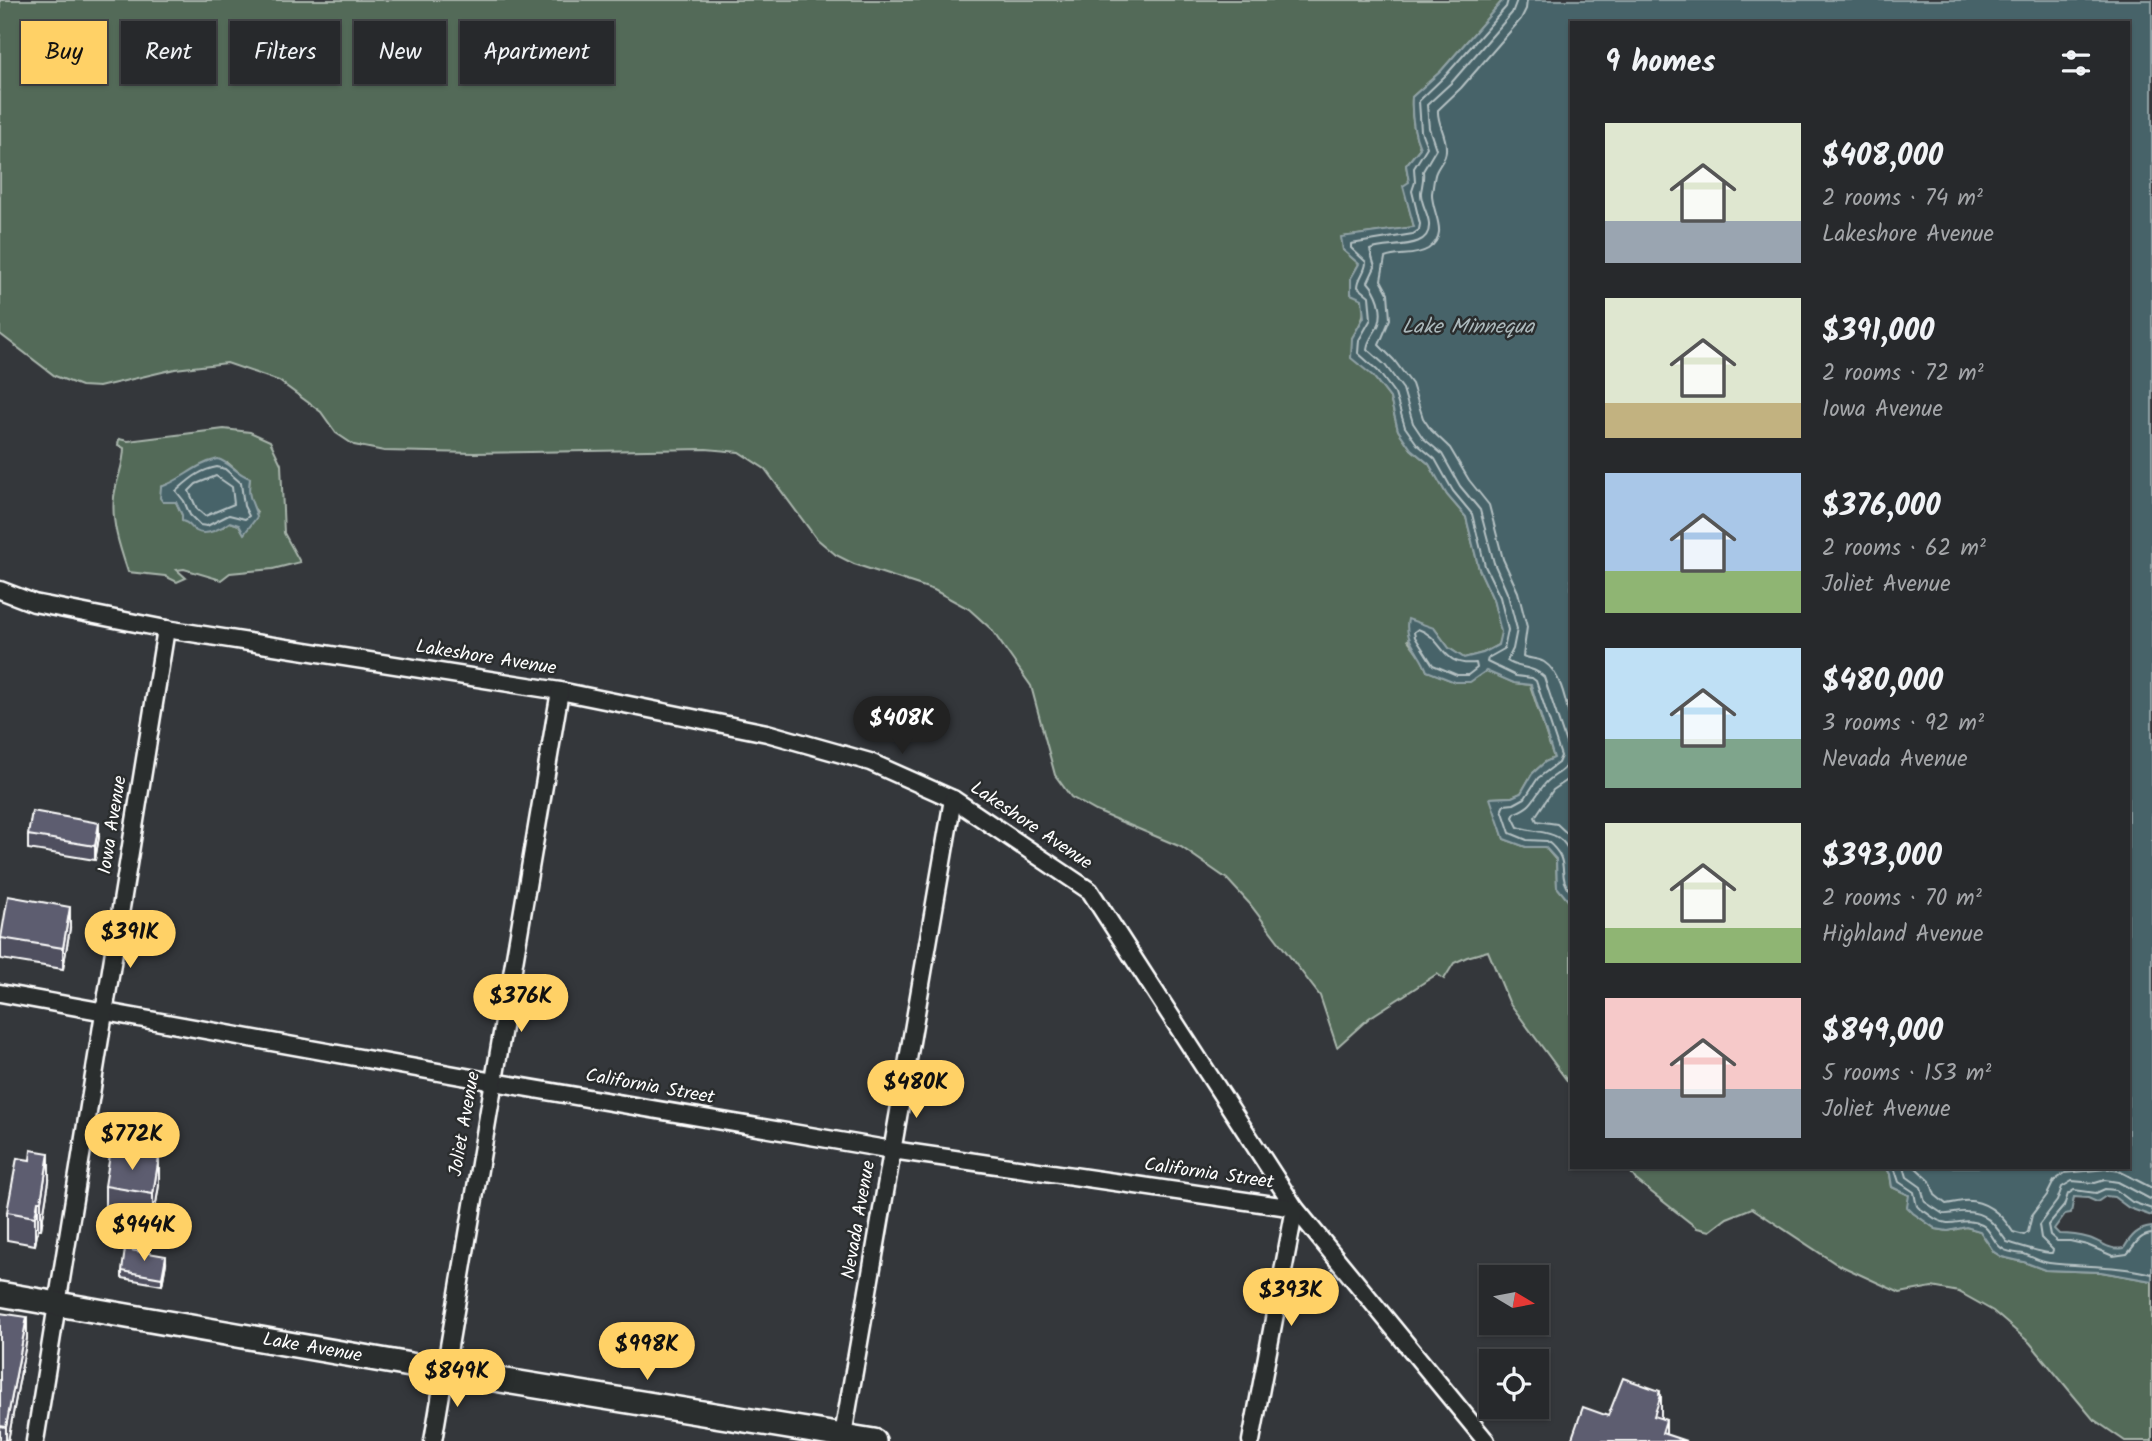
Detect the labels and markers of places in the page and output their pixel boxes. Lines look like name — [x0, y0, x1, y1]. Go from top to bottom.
pin: $408K — [853, 696, 951, 756]
pin: $391K — [81, 911, 179, 970]
pin: $376K — [472, 974, 570, 1034]
pin: $480K — [867, 1060, 965, 1120]
pin: $772K — [83, 1112, 181, 1172]
pin: $944K — [95, 1204, 193, 1263]
pin: $393K — [1242, 1268, 1340, 1328]
pin: $998K — [598, 1322, 696, 1382]
pin: $849K — [408, 1350, 506, 1409]

